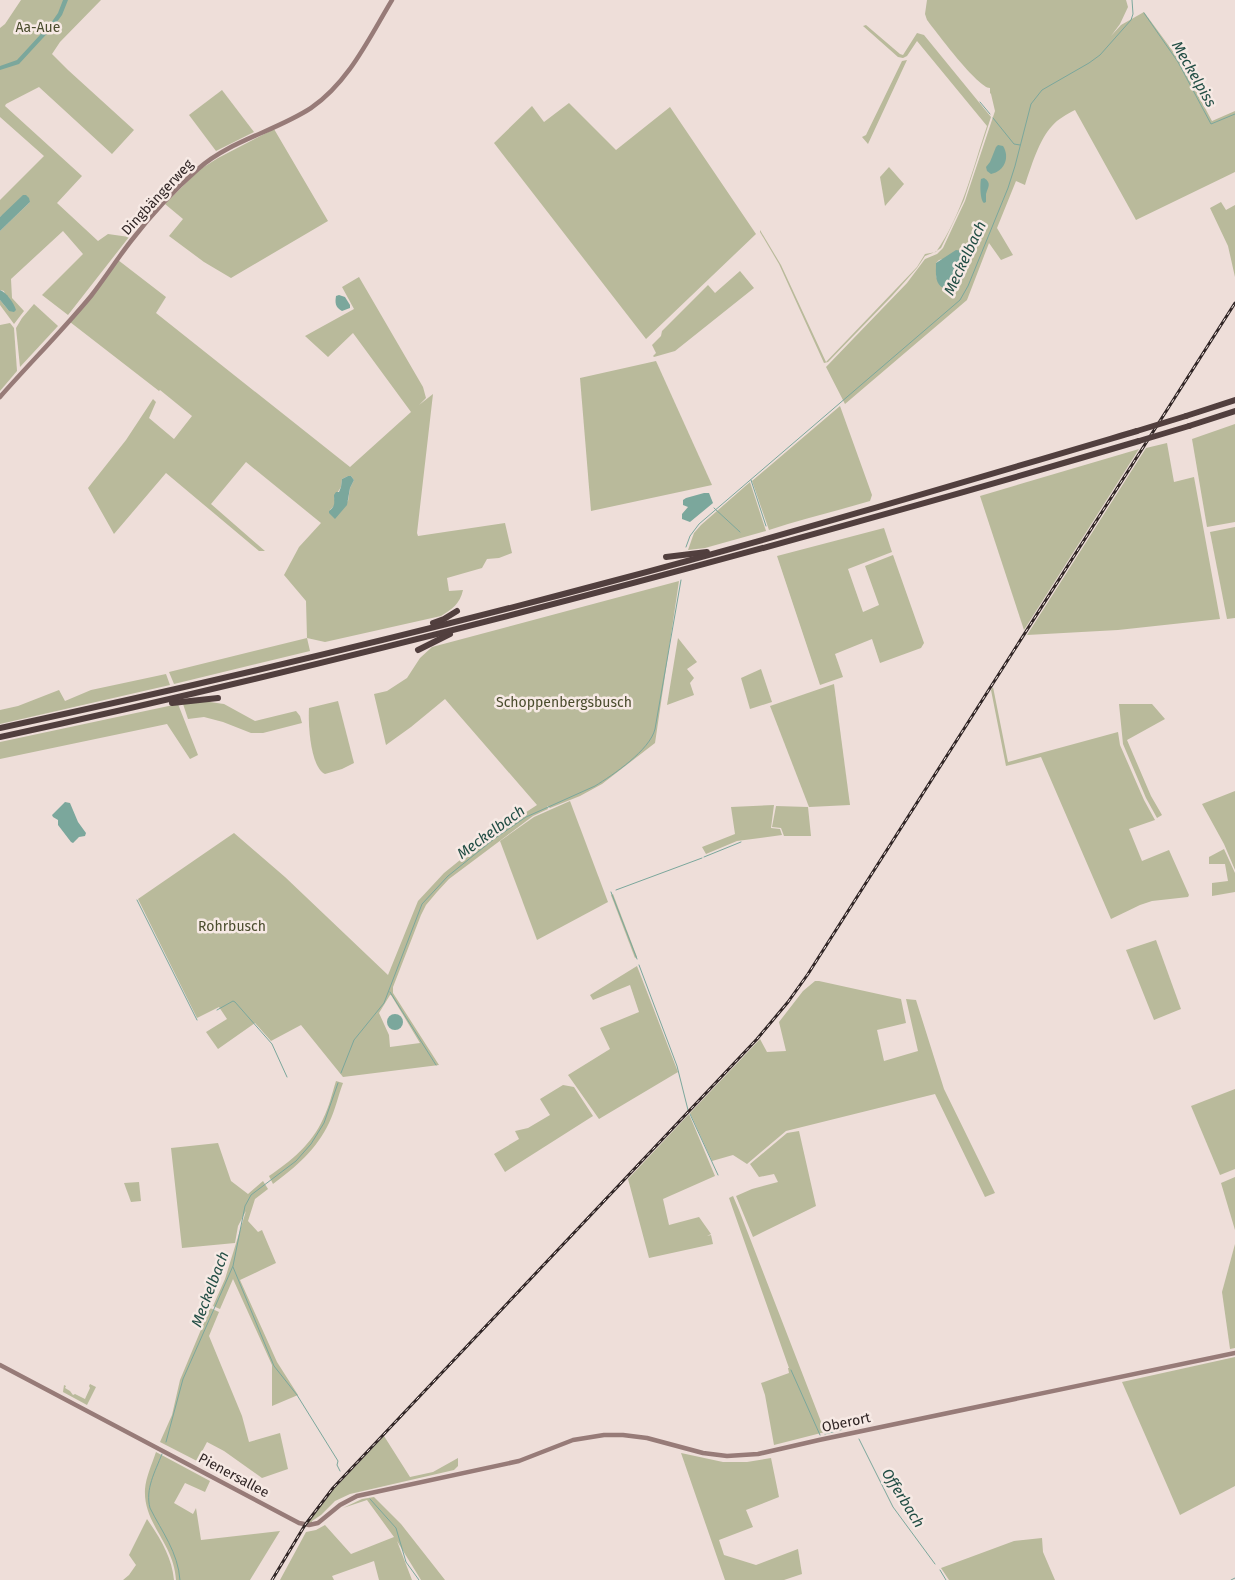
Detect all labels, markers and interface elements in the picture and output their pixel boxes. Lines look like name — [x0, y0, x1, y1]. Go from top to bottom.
park label: Aa-Aue — [16, 19, 60, 36]
water label: Meckelpiss — [1168, 38, 1220, 110]
street label: Dingbängerweg — [118, 155, 197, 239]
water label: Meckelbach — [940, 218, 990, 298]
park label: Schoppenbergsbusch — [496, 694, 632, 711]
water label: Meckelbach — [454, 801, 528, 863]
park label: Rohrbusch — [198, 918, 266, 935]
water label: Meckelbach — [187, 1249, 233, 1329]
street label: Oberort — [820, 1409, 873, 1436]
street label: Pienersallee — [195, 1450, 272, 1501]
water label: Offerbach — [878, 1465, 928, 1531]

